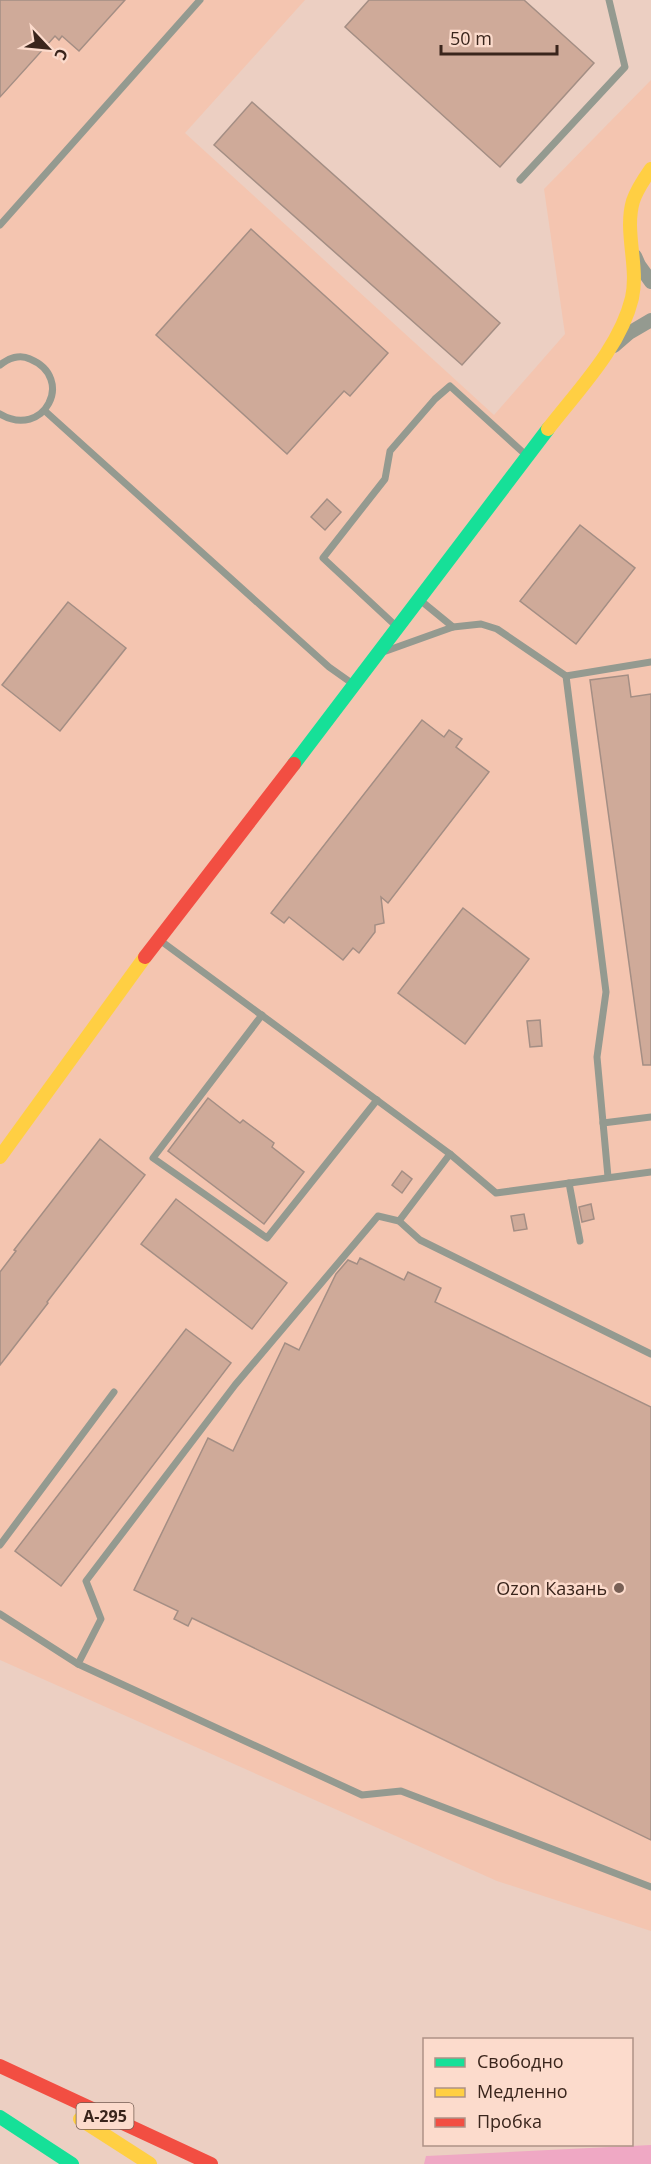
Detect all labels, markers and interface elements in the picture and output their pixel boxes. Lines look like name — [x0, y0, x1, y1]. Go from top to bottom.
north arrow — [18, 18, 78, 78]
scale bar — [441, 18, 556, 56]
text: 50 m — [450, 26, 492, 50]
text: С — [49, 45, 74, 64]
place label: Ozon Казань — [496, 1576, 607, 1600]
marker: Ozon Казань — [612, 1581, 626, 1595]
legend — [423, 2038, 633, 2146]
text: Свободно — [477, 2049, 564, 2073]
text: Медленно — [477, 2079, 568, 2103]
road number: А-295 — [76, 2103, 134, 2129]
text: Пробка — [477, 2109, 542, 2133]

